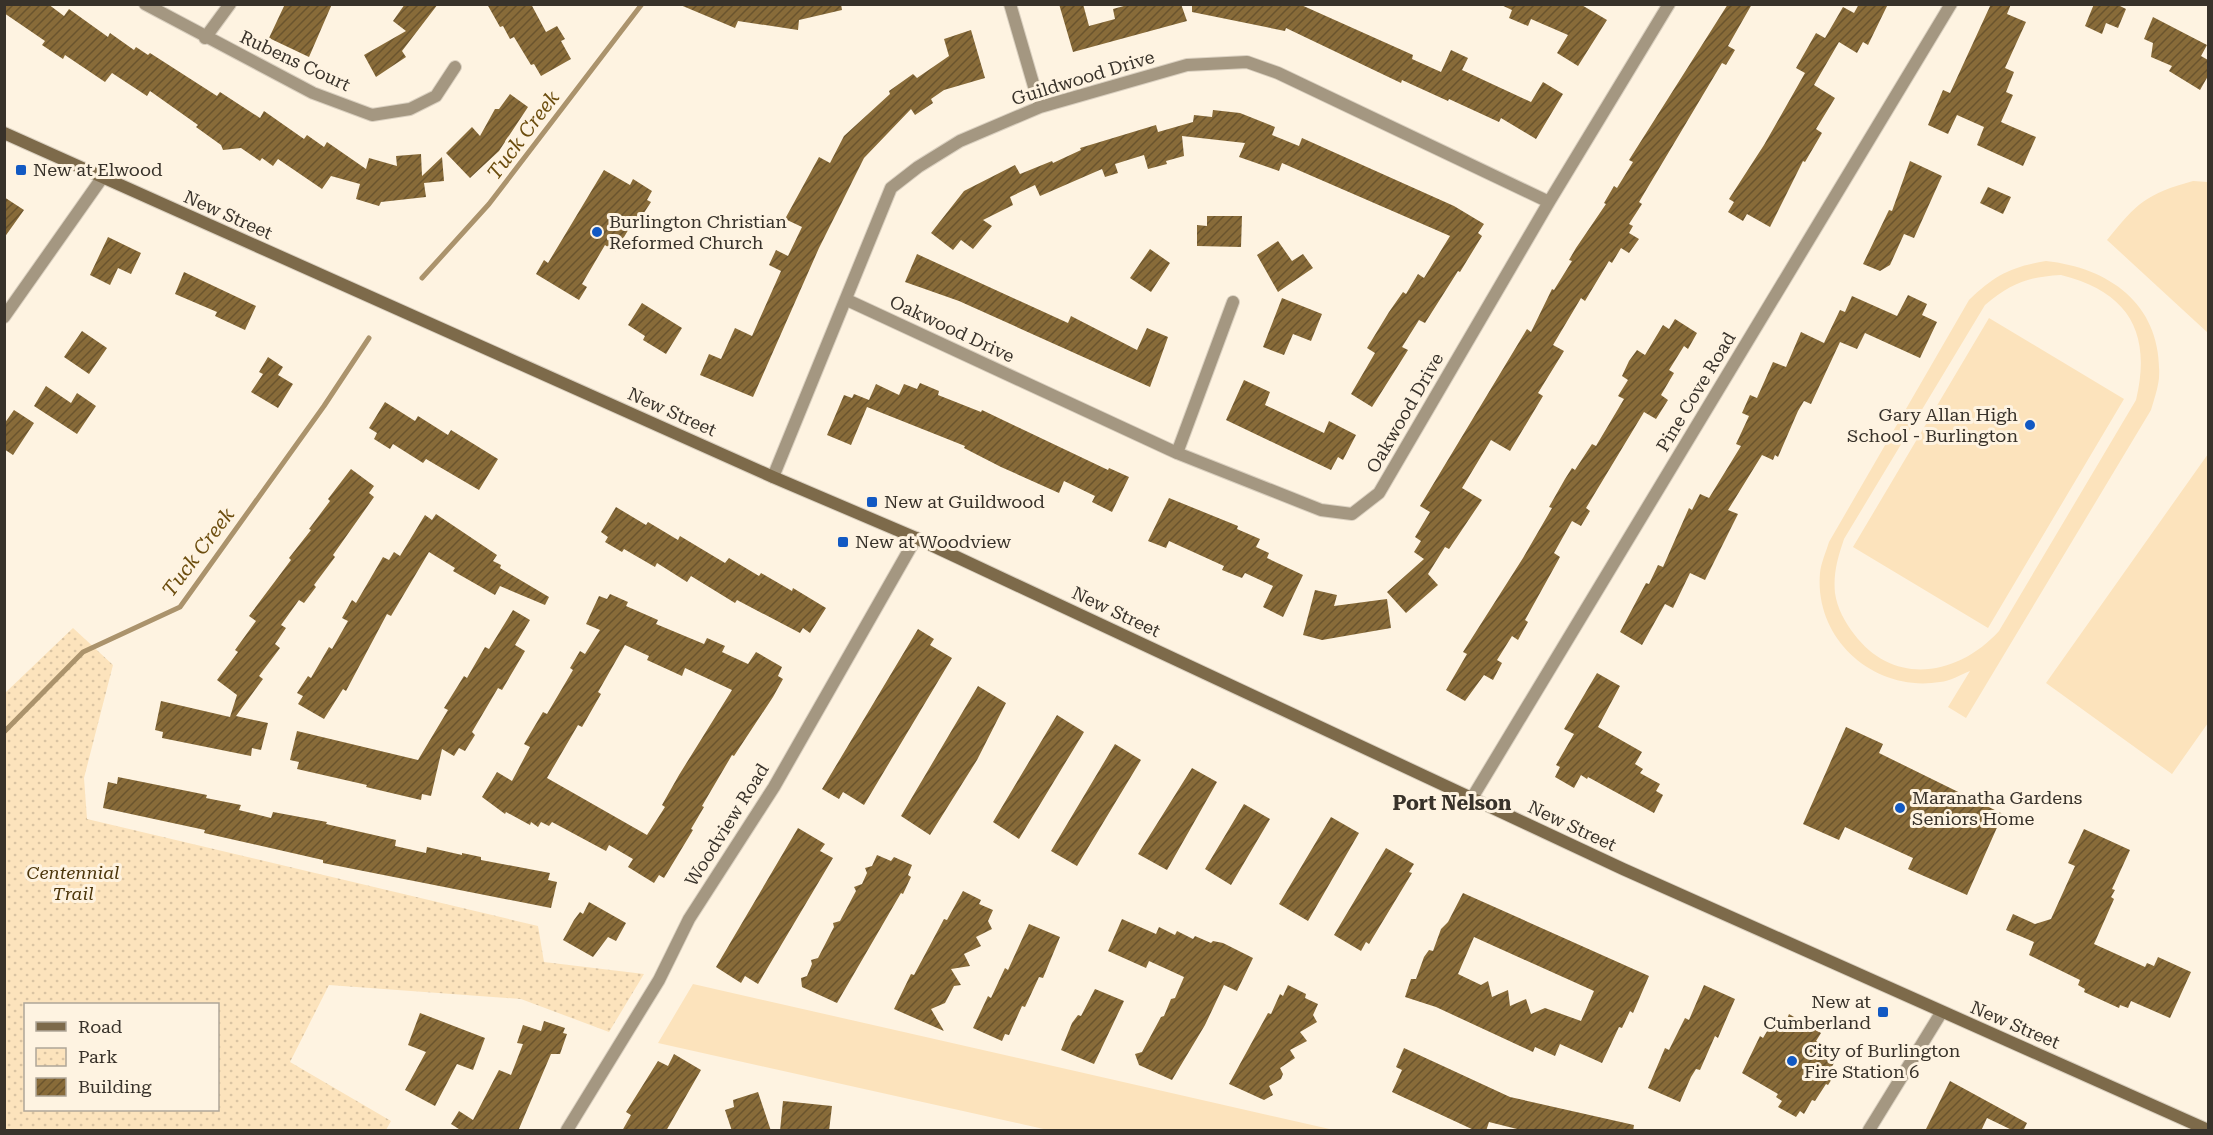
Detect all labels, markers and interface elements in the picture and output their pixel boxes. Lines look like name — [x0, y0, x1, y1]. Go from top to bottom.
street label: Rubens Court — [237, 26, 354, 95]
street label: Guildwood Drive — [1009, 46, 1157, 109]
water label: Tuck Creek — [482, 86, 564, 184]
place label: New at Elwood — [33, 159, 163, 180]
marker: New at Elwood — [14, 163, 28, 177]
street label: New Street — [181, 186, 276, 244]
place label: Burlington Christian Reformed Church — [609, 211, 787, 253]
marker: Burlington Christian Reformed Church — [590, 225, 604, 239]
street label: Oakwood Drive — [887, 291, 1018, 367]
street label: Pine Cove Road — [1652, 328, 1740, 455]
street label: Oakwood Drive — [1362, 349, 1447, 476]
street label: New Street — [625, 383, 720, 441]
place label: Gary Allan High School - Burlington — [1847, 404, 2018, 446]
marker: Gary Allan High School - Burlington — [2023, 418, 2037, 432]
place label: New at Guildwood — [884, 491, 1045, 512]
marker: New at Guildwood — [865, 495, 879, 509]
water label: Tuck Creek — [157, 503, 239, 601]
place label: New at Woodview — [855, 531, 1011, 552]
marker: New at Woodview — [836, 535, 850, 549]
street label: New Street — [1069, 582, 1164, 641]
street label: Woodview Road — [680, 759, 773, 890]
place label: Maranatha Gardens Seniors Home — [1912, 787, 2082, 829]
district label: Port Nelson — [1393, 791, 1512, 815]
street label: New Street — [1525, 796, 1620, 855]
marker: Maranatha Gardens Seniors Home — [1893, 801, 1907, 815]
park label: Centennial Trail — [27, 862, 119, 904]
place label: New at Cumberland — [1763, 991, 1871, 1033]
street label: New Street — [1967, 996, 2063, 1053]
legend — [24, 1003, 219, 1111]
marker: New at Cumberland — [1876, 1005, 1890, 1019]
text: Road — [78, 1016, 123, 1037]
place label: City of Burlington Fire Station 6 — [1804, 1040, 1961, 1082]
text: Park — [78, 1046, 118, 1067]
marker: City of Burlington Fire Station 6 — [1785, 1054, 1799, 1068]
text: Building — [78, 1076, 152, 1097]

